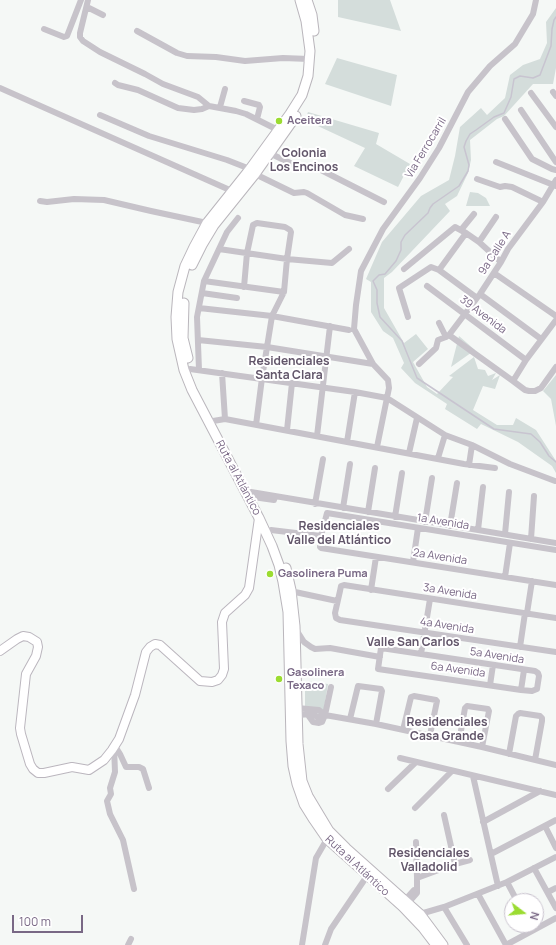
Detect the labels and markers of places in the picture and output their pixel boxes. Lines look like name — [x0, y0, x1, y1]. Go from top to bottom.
place label: Aceitera — [287, 114, 332, 128]
marker: Aceitera — [274, 116, 284, 126]
place label: Gasolinera Puma — [278, 567, 368, 581]
marker: Gasolinera Puma — [265, 569, 275, 579]
place label: Gasolinera Texaco — [287, 666, 344, 692]
marker: Gasolinera Texaco — [274, 674, 284, 684]

